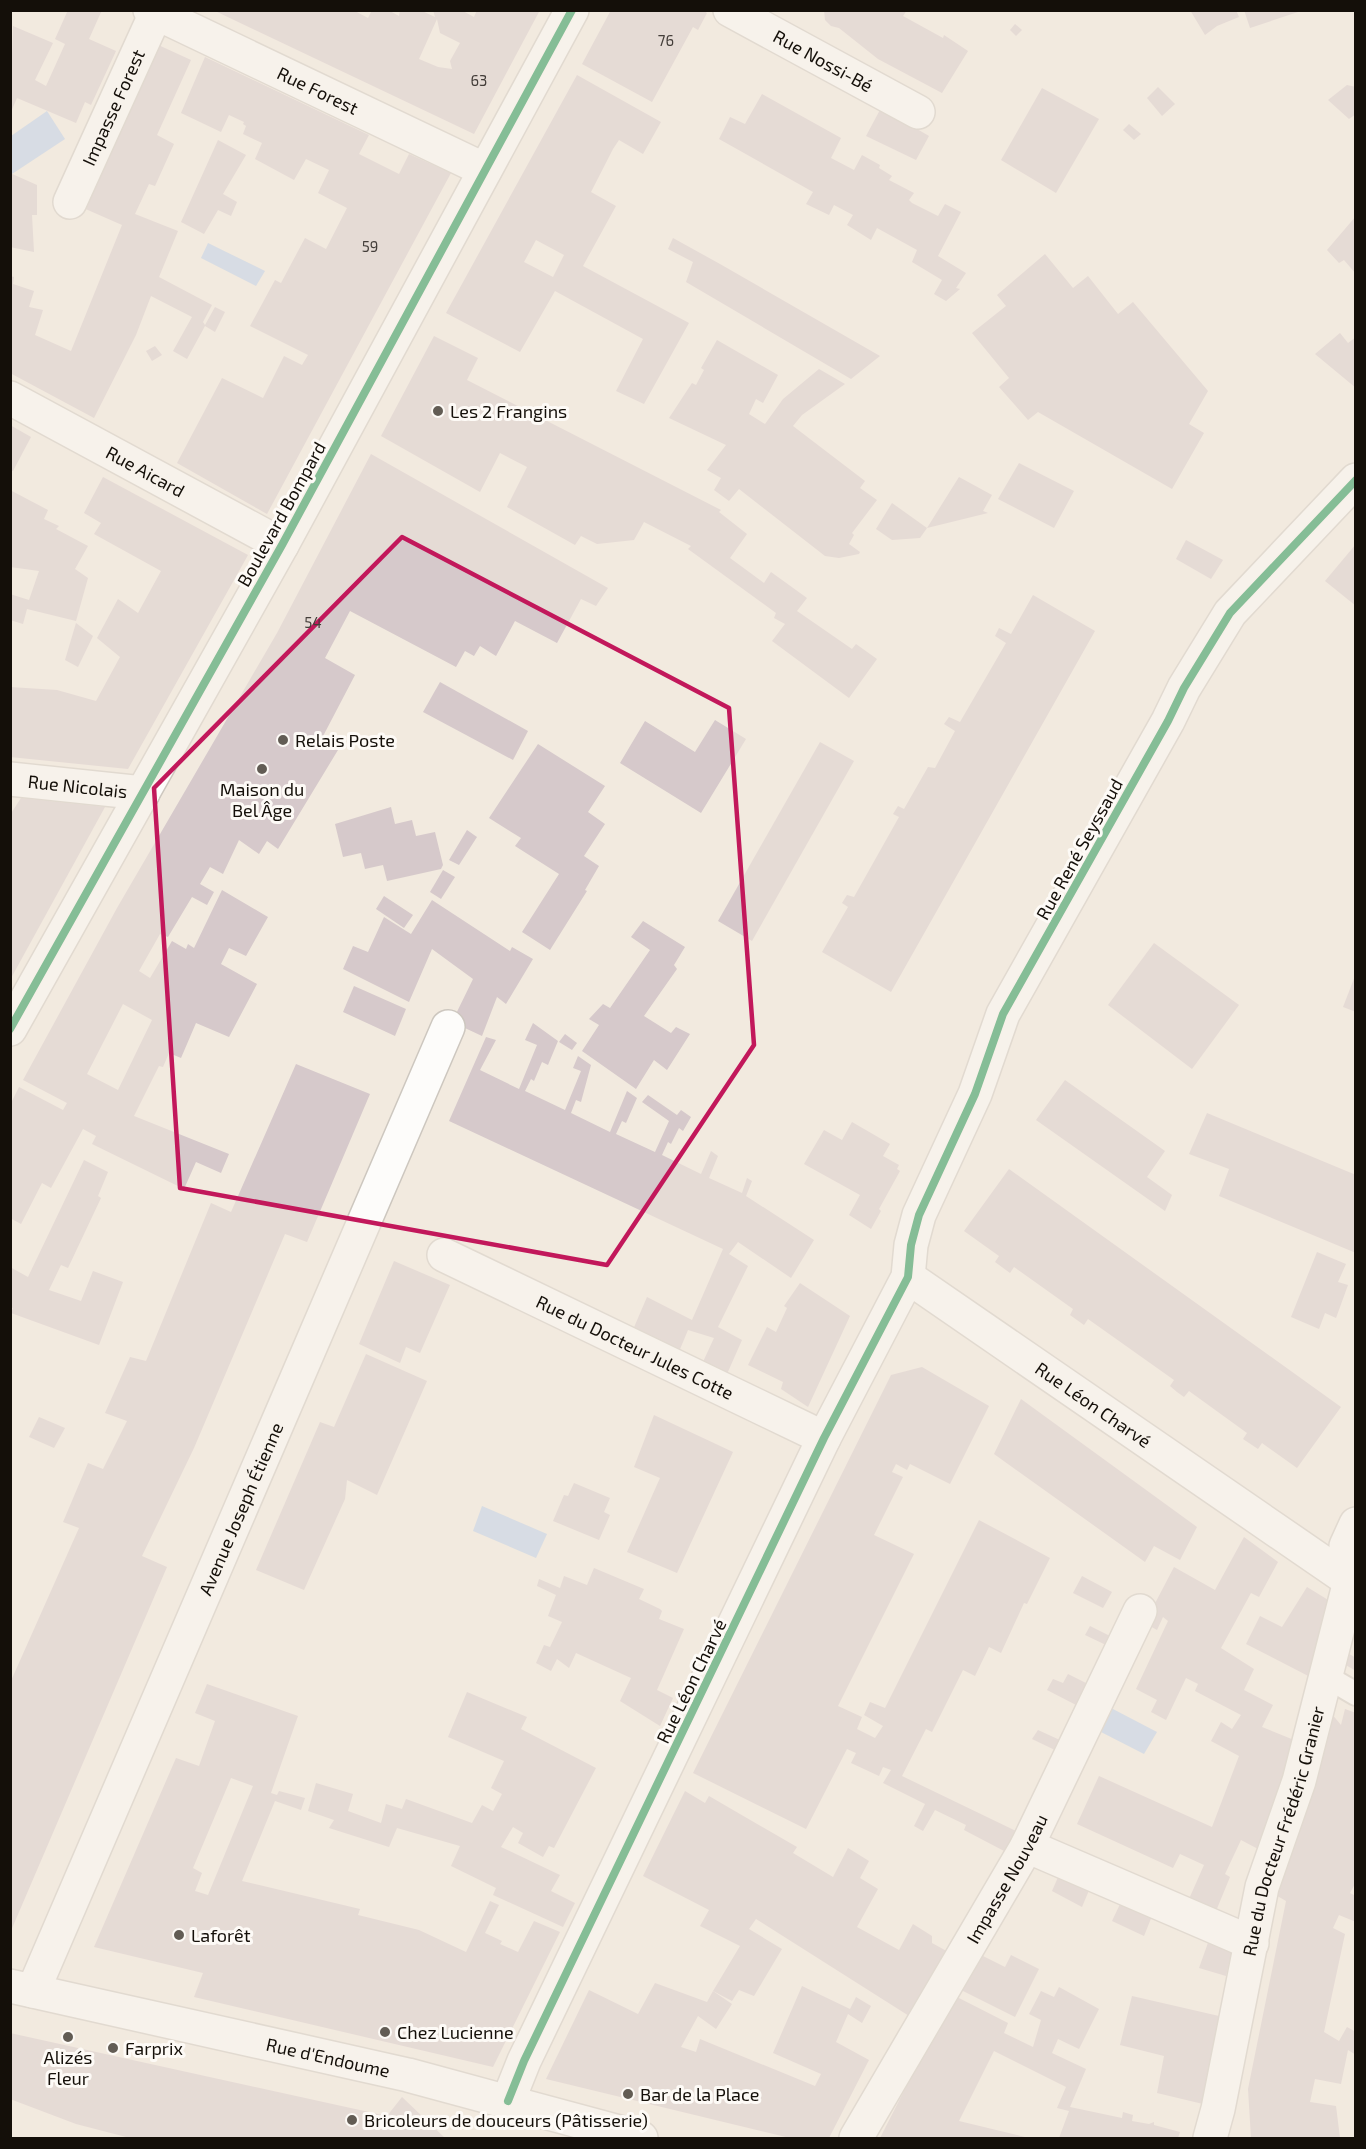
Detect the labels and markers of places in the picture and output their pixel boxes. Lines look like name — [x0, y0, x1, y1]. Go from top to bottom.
place label: Les 2 Frangins — [450, 400, 567, 422]
marker: Les 2 Frangins — [431, 404, 445, 418]
place label: Relais Poste — [295, 729, 395, 751]
marker: Relais Poste — [276, 733, 290, 747]
marker: Maison du Bel Âge — [255, 762, 269, 776]
place label: Maison du Bel Âge — [220, 778, 304, 821]
place label: Laforêt — [191, 1924, 251, 1946]
marker: Laforêt — [172, 1928, 186, 1942]
place label: Chez Lucienne — [397, 2021, 514, 2043]
marker: Chez Lucienne — [378, 2025, 392, 2039]
marker: Alizés Fleur — [61, 2030, 75, 2044]
place label: Farprix — [125, 2037, 184, 2059]
marker: Farprix — [106, 2041, 120, 2055]
place label: Alizés Fleur — [44, 2046, 92, 2089]
place label: Bar de la Place — [640, 2083, 759, 2105]
marker: Bar de la Place — [621, 2087, 635, 2101]
place label: Bricoleurs de douceurs (Pâtisserie) — [364, 2109, 648, 2131]
marker: Bricoleurs de douceurs (Pâtisserie) — [345, 2113, 359, 2127]

